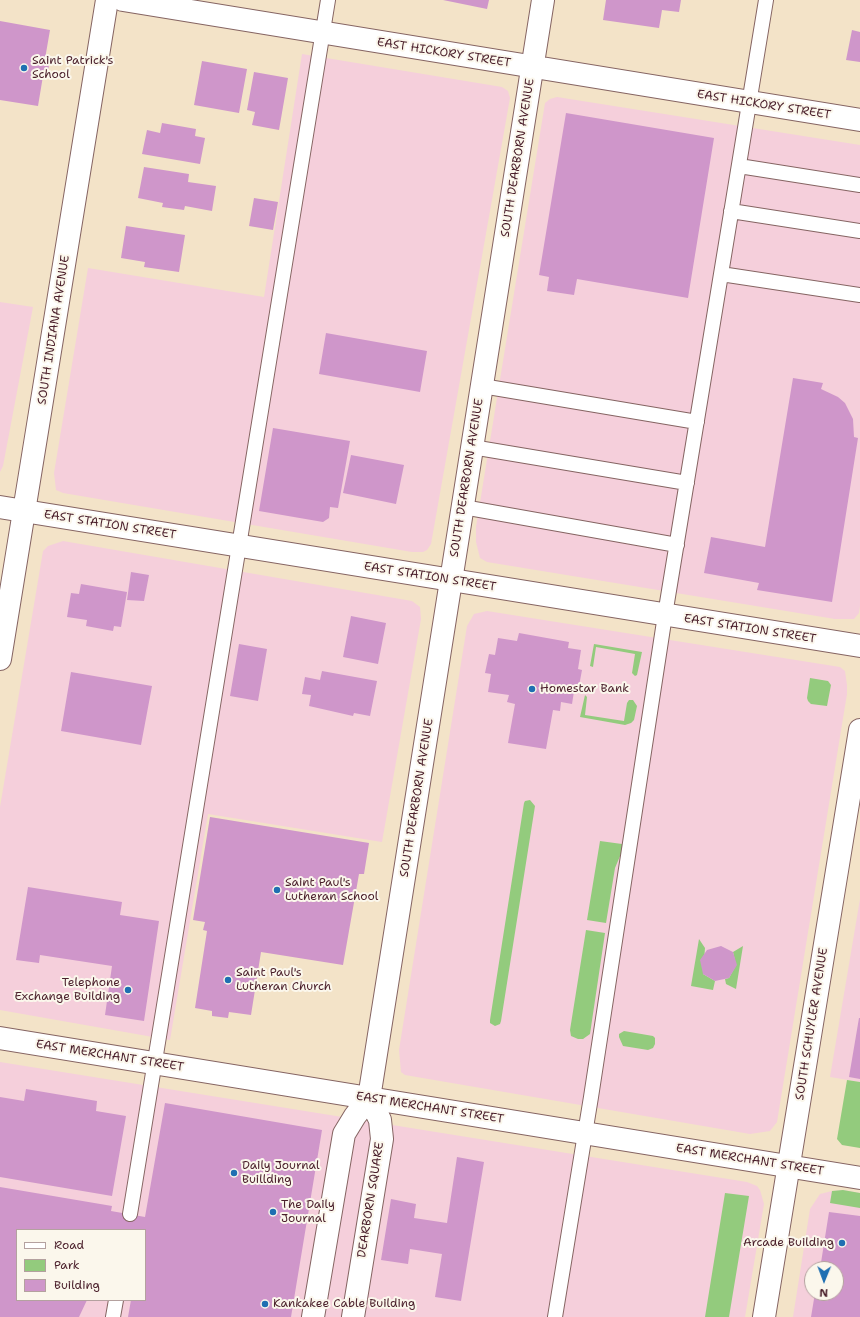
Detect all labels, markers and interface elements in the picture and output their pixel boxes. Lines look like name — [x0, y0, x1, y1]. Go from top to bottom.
street label: EAST HICKORY STREET — [376, 35, 512, 71]
place label: Saint Patrick's School — [32, 54, 114, 82]
marker: Saint Patrick's School — [19, 63, 29, 73]
street label: SOUTH DEARBORN AVENUE — [498, 78, 538, 238]
street label: EAST HICKORY STREET — [696, 87, 832, 123]
street label: SOUTH INDIANA AVENUE — [35, 254, 73, 406]
street label: SOUTH DEARBORN AVENUE — [447, 398, 487, 558]
street label: EAST STATION STREET — [43, 507, 177, 543]
street label: EAST STATION STREET — [363, 559, 497, 595]
street label: EAST STATION STREET — [683, 611, 817, 647]
place label: Homestar Bank — [540, 682, 629, 696]
marker: Homestar Bank — [527, 684, 537, 694]
street label: SOUTH DEARBORN AVENUE — [397, 718, 437, 878]
place label: Saint Paul's Lutheran School — [285, 876, 378, 904]
marker: Saint Paul's Lutheran School — [272, 885, 282, 895]
street label: SOUTH SCHUYLER AVENUE — [793, 947, 831, 1101]
place label: Saint Paul's Lutheran Church — [236, 966, 331, 994]
marker: Saint Paul's Lutheran Church — [223, 975, 233, 985]
place label: Telephone Exchange Building — [14, 976, 120, 1004]
marker: Telephone Exchange Building — [123, 985, 133, 995]
street label: EAST MERCHANT STREET — [35, 1037, 185, 1075]
street label: EAST MERCHANT STREET — [355, 1089, 505, 1127]
street label: DEARBORN SQUARE — [355, 1141, 387, 1259]
street label: EAST MERCHANT STREET — [675, 1141, 825, 1179]
place label: Daily Journal Buillding — [242, 1159, 320, 1187]
marker: Daily Journal Buillding — [229, 1168, 239, 1178]
place label: The Daily Journal — [281, 1198, 335, 1226]
marker: The Daily Journal — [268, 1207, 278, 1217]
legend — [16, 1229, 146, 1301]
place label: Arcade Building — [743, 1236, 834, 1250]
text: Road — [54, 1237, 84, 1253]
marker: Arcade Building — [837, 1238, 847, 1248]
text: Park — [54, 1257, 80, 1273]
north arrow — [804, 1261, 844, 1301]
text: Building — [54, 1277, 100, 1293]
text: N — [819, 1285, 828, 1300]
place label: Kankakee Cable Building — [273, 1297, 415, 1311]
marker: Kankakee Cable Building — [260, 1299, 270, 1309]

